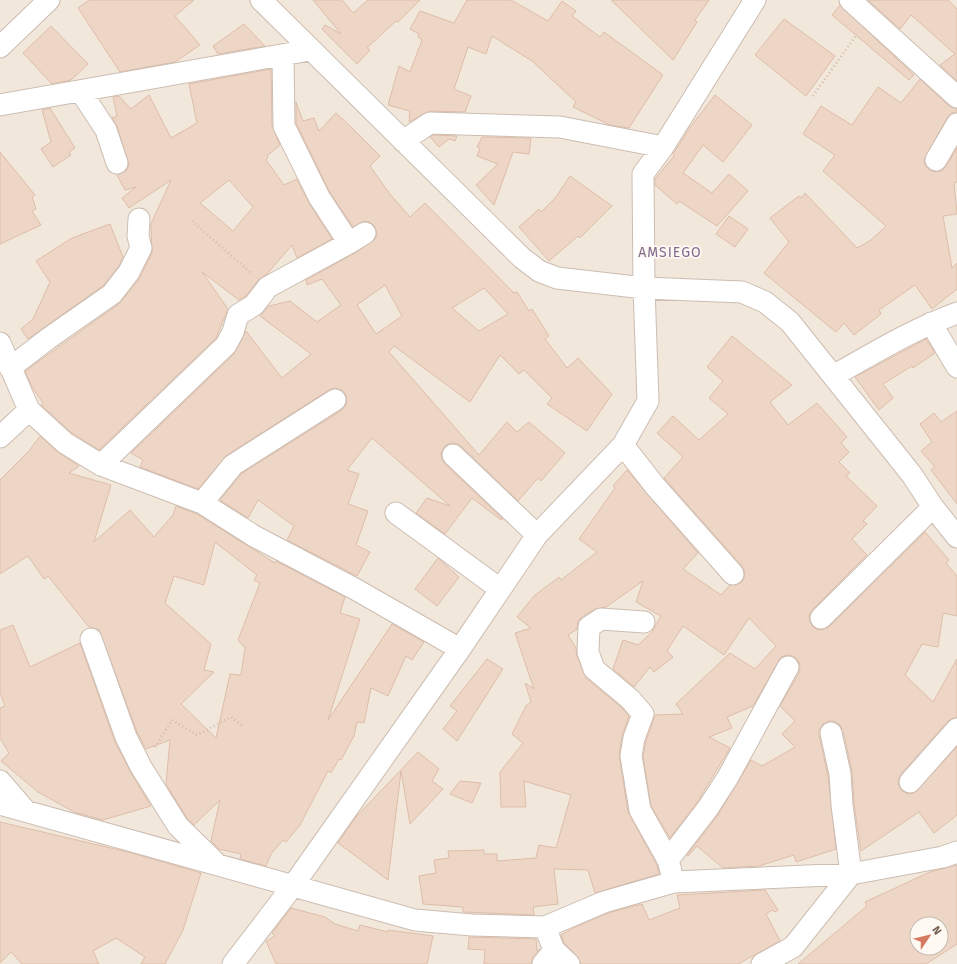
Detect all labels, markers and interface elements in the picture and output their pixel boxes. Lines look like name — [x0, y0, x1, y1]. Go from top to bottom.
district label: AMSIEGO — [638, 244, 702, 261]
north arrow — [909, 916, 949, 956]
text: N — [929, 924, 944, 937]

